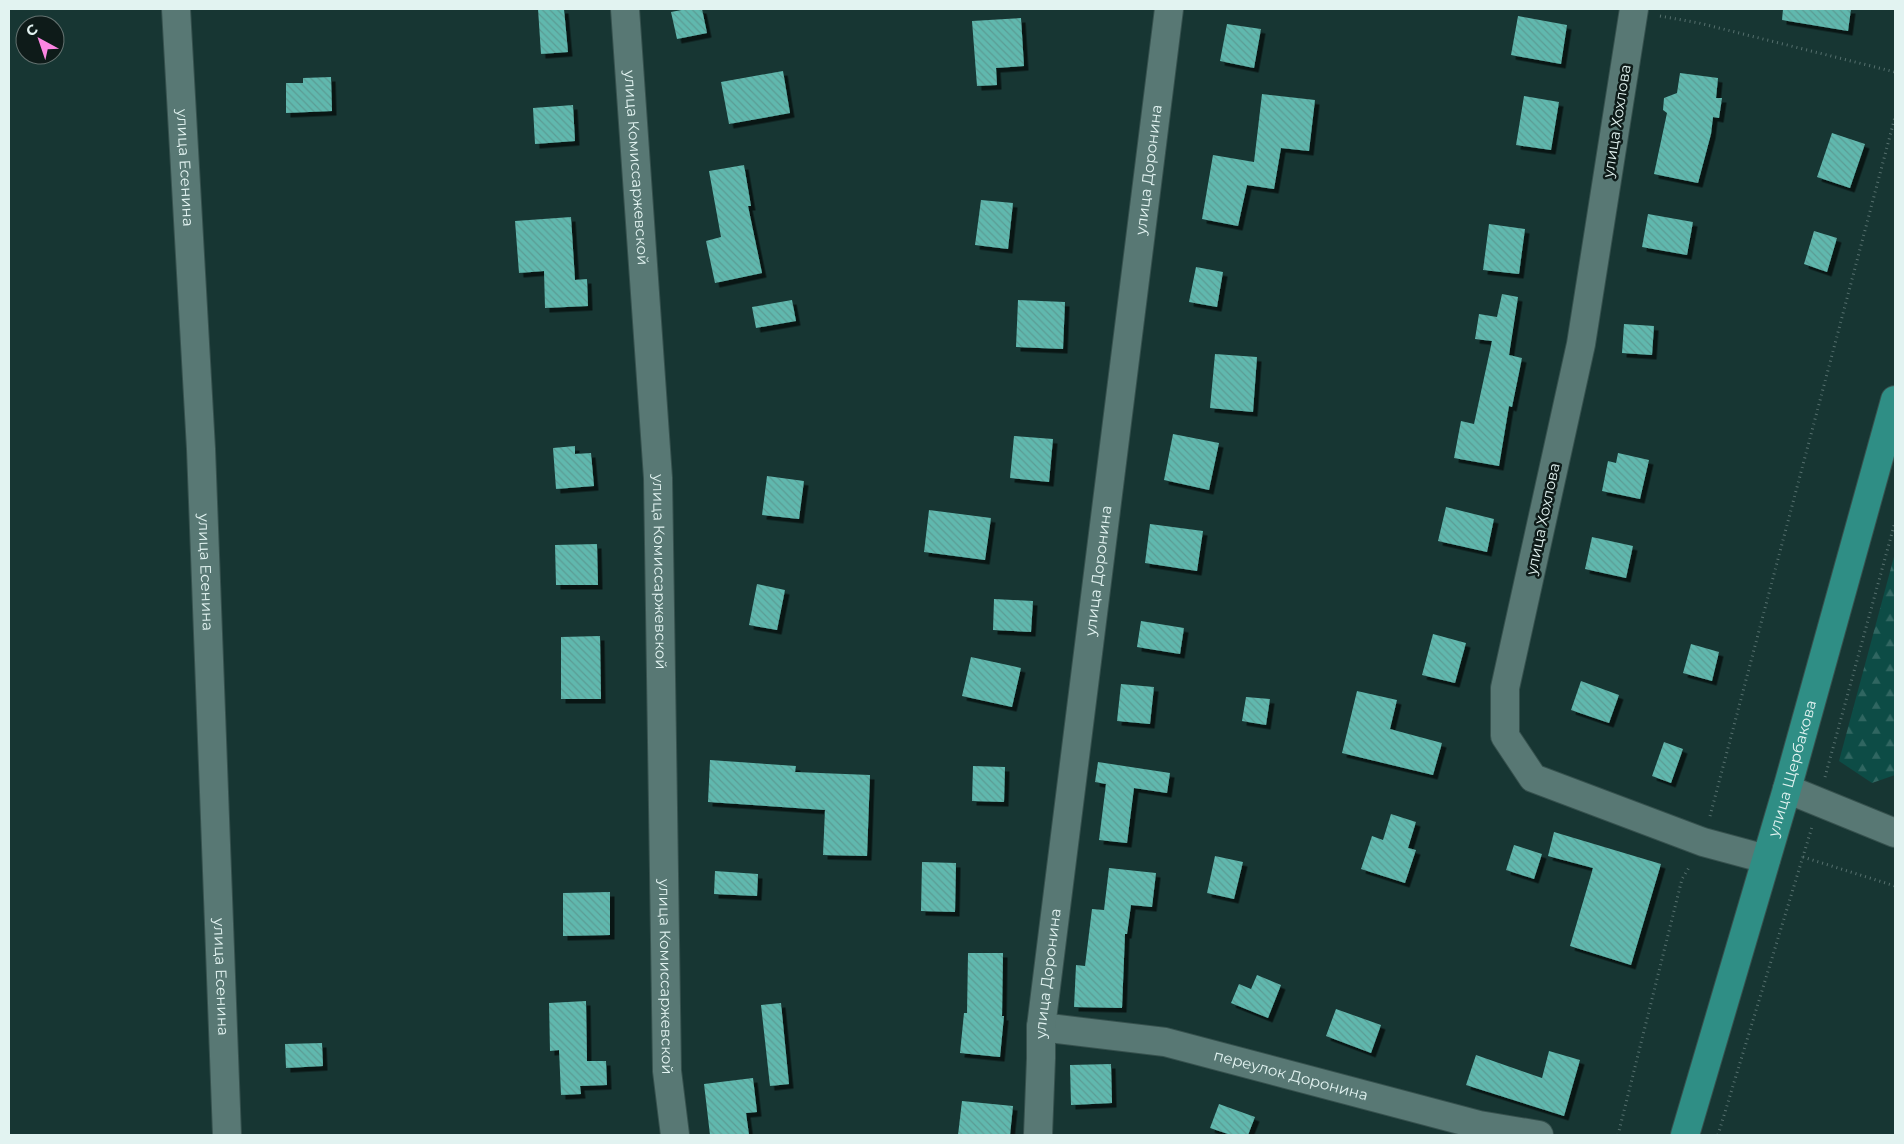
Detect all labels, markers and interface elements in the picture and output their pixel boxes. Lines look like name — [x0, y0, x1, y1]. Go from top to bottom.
north arrow — [15, 15, 65, 65]
text: С — [22, 20, 41, 40]
street label: улица Хохлова — [1598, 63, 1635, 180]
street label: улица Комиссаржевской — [620, 68, 653, 266]
street label: улица Доронина — [1131, 103, 1166, 237]
street label: улица Есенина — [173, 108, 198, 227]
street label: улица Хохлова — [1521, 461, 1564, 578]
street label: улица Комиссаржевской — [649, 473, 671, 670]
street label: улица Доронина — [1080, 504, 1115, 638]
street label: улица Есенина — [194, 512, 218, 631]
street label: улица Щербакова — [1763, 698, 1820, 840]
street label: улица Комиссаржевской — [655, 878, 677, 1075]
street label: улица Доронина — [1031, 907, 1065, 1040]
street label: улица Есенина — [210, 917, 233, 1036]
street label: переулок Доронина — [1212, 1045, 1370, 1104]

